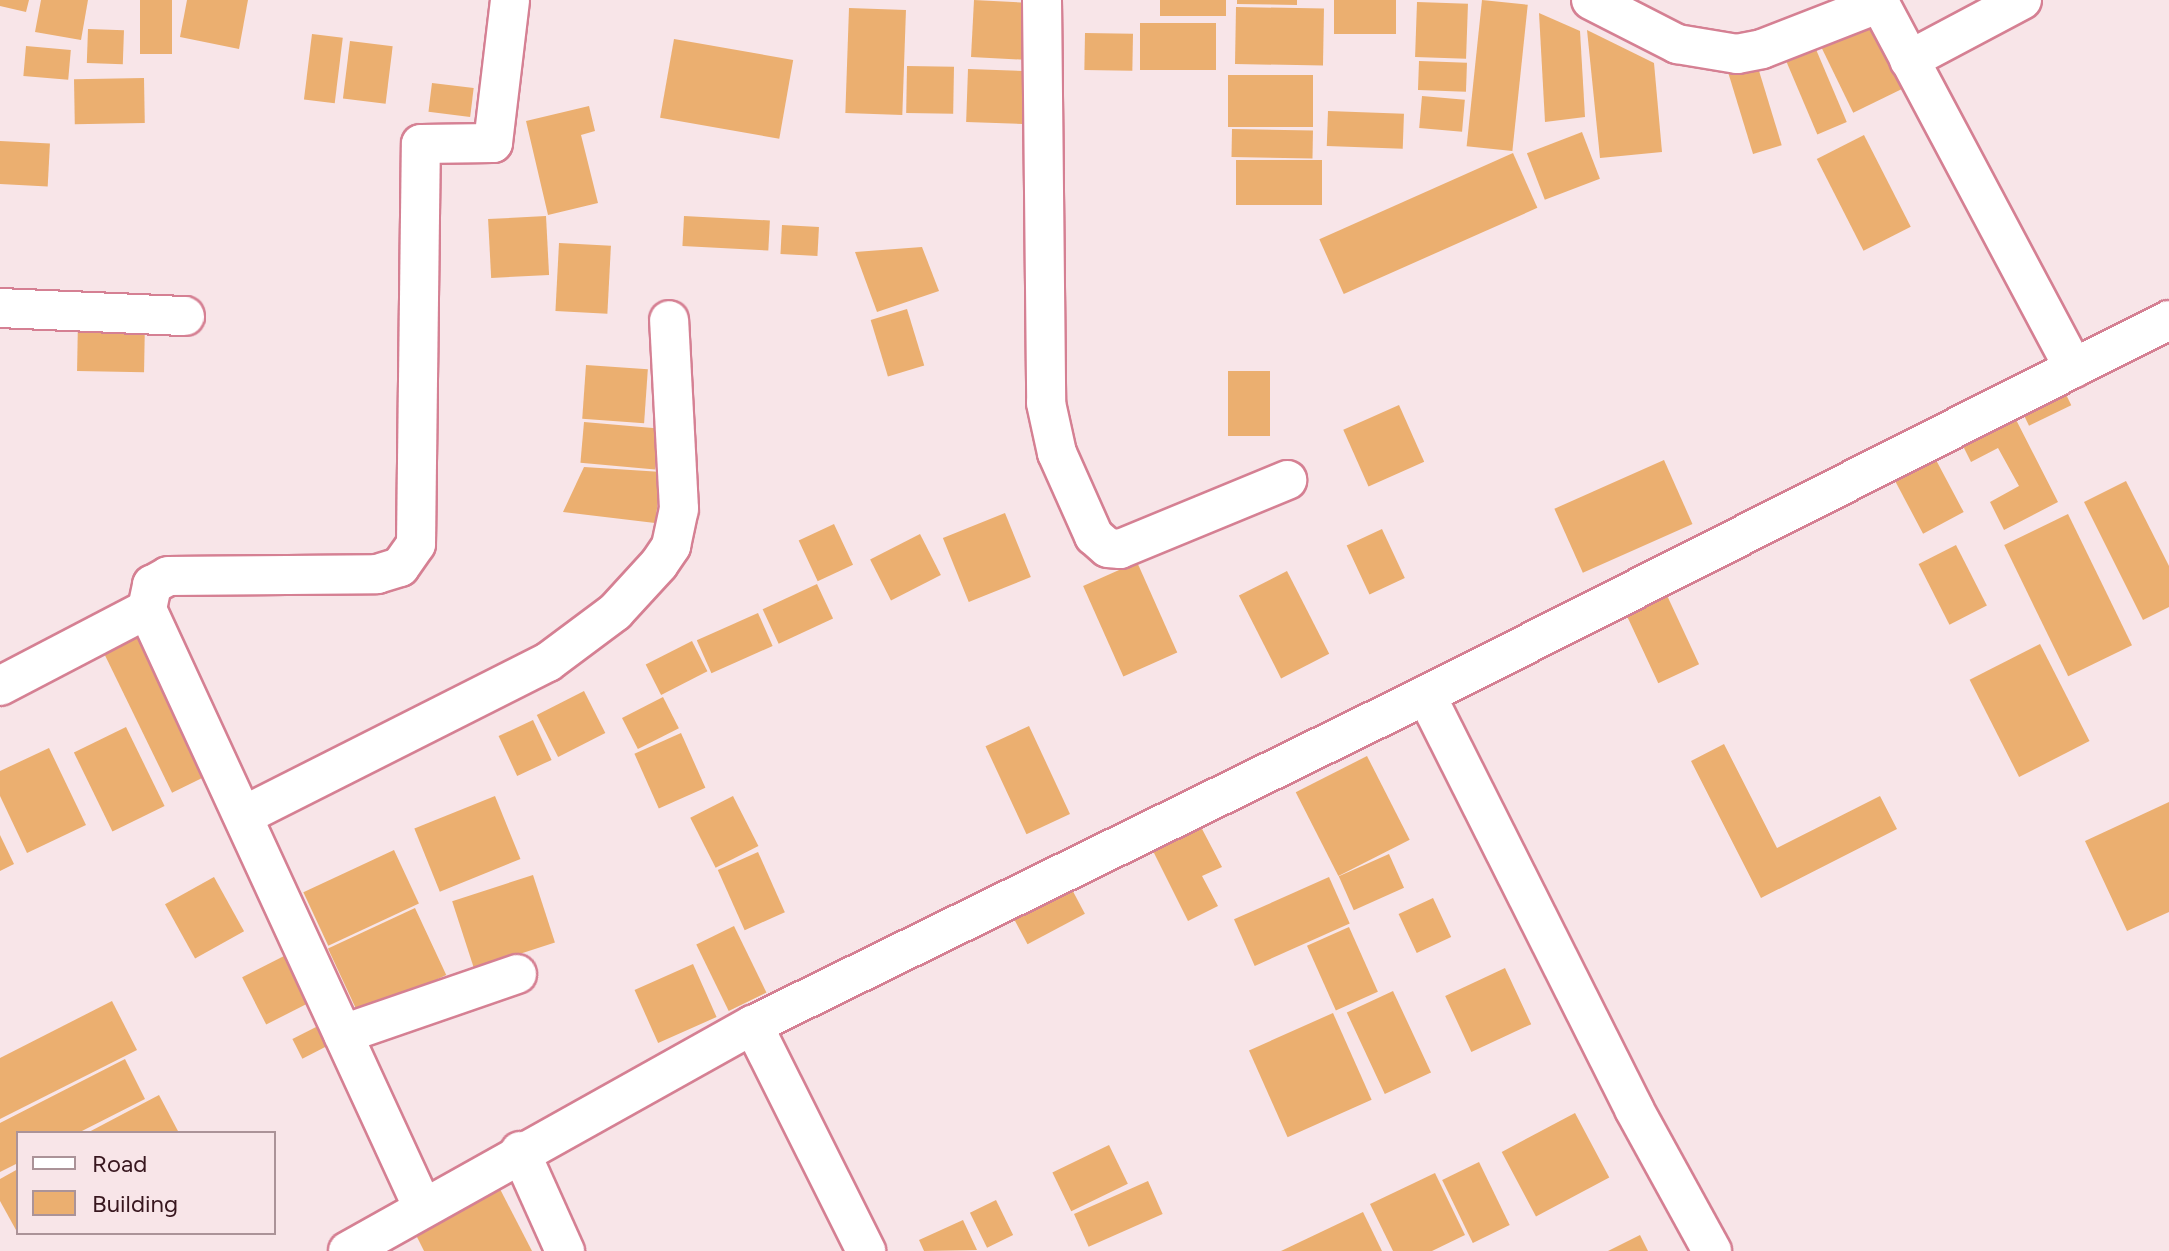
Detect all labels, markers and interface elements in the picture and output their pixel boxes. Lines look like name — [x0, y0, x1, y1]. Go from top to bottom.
legend — [16, 1131, 276, 1235]
text: Road — [92, 1149, 147, 1178]
text: Building — [92, 1189, 178, 1218]

